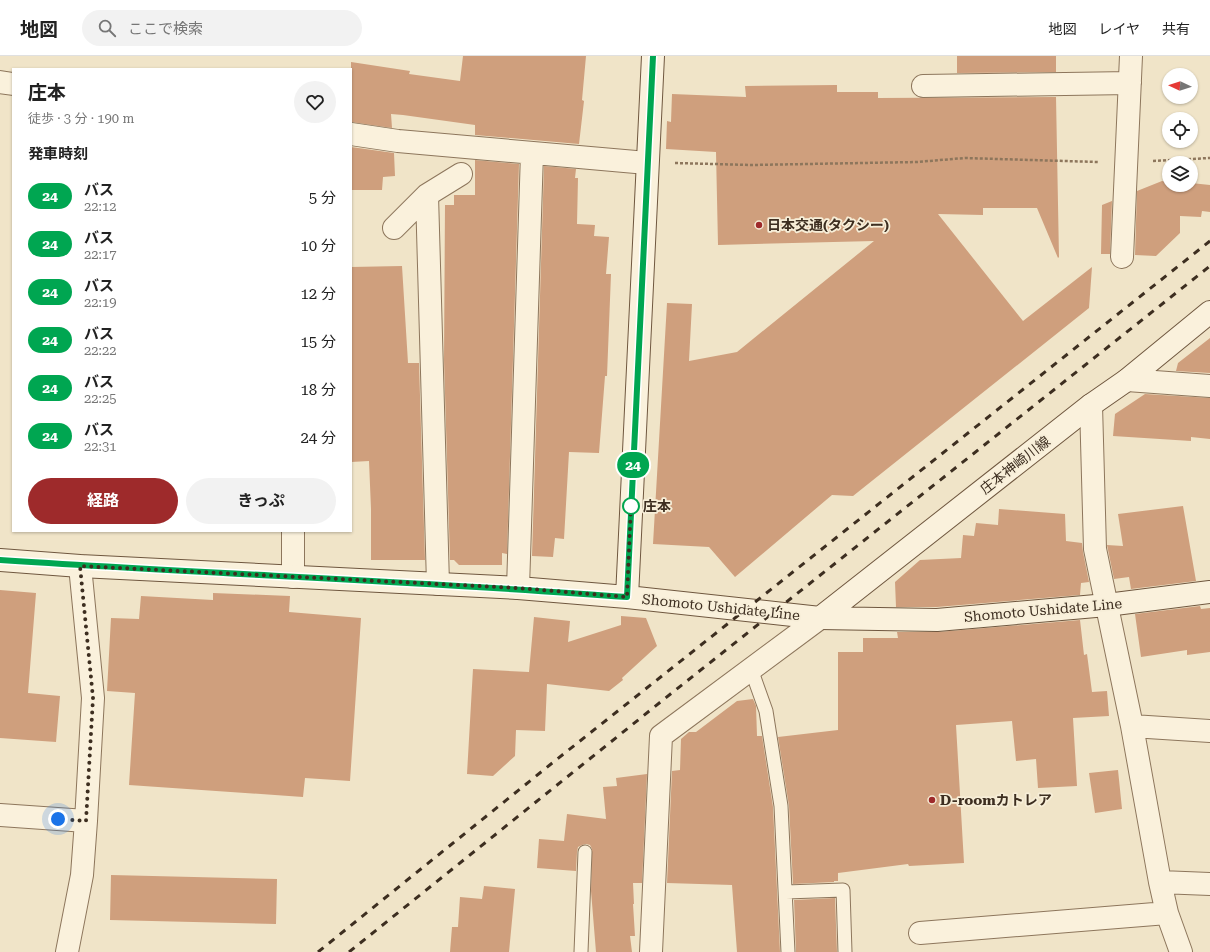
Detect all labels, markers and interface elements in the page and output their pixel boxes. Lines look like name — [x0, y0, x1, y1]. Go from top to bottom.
search box — [82, 10, 362, 46]
icon: search — [96, 17, 118, 39]
text: 地図 — [20, 18, 58, 41]
text: ここで検索 — [128, 20, 203, 38]
text: 地図 — [1048, 21, 1076, 37]
text: レイヤ — [1098, 21, 1140, 37]
text: 共有 — [1162, 21, 1190, 37]
north arrow — [1162, 68, 1198, 104]
map controls — [1162, 68, 1198, 192]
text: 庄本 — [28, 81, 66, 104]
button: heart — [294, 81, 336, 123]
text: 徒歩 · 3 分 · 190 m — [28, 111, 134, 126]
button: locate — [1162, 112, 1198, 148]
text: 発車時刻 — [28, 145, 88, 163]
button: layers — [1162, 156, 1198, 192]
text: バス — [84, 181, 114, 199]
text: 24 — [42, 188, 58, 204]
text: 5 分 — [309, 189, 336, 207]
text: 22:12 — [84, 199, 116, 214]
place label: 日本交通(タクシー) — [767, 217, 889, 233]
marker: 日本交通(タクシー) — [754, 220, 764, 230]
text: バス — [84, 229, 114, 247]
text: 24 — [42, 236, 58, 252]
text: 10 分 — [300, 237, 336, 255]
text: 22:17 — [84, 247, 116, 262]
text: バス — [84, 277, 114, 295]
text: 24 — [42, 284, 58, 300]
text: 12 分 — [300, 285, 336, 303]
text: 22:19 — [84, 295, 116, 310]
text: バス — [84, 325, 114, 343]
text: 24 — [42, 332, 58, 348]
text: 15 分 — [300, 333, 336, 351]
text: 22:22 — [84, 343, 116, 358]
text: バス — [84, 373, 114, 391]
text: 24 — [42, 380, 58, 396]
text: 18 分 — [300, 381, 336, 399]
text: 22:25 — [84, 391, 116, 406]
text: バス — [84, 421, 114, 439]
text: 24 — [42, 428, 58, 444]
text: 24 分 — [300, 429, 336, 447]
street label: 庄本神崎川線 — [977, 433, 1053, 497]
text: 22:31 — [84, 439, 116, 454]
line badge: 24 — [615, 452, 651, 478]
text: 24 — [625, 457, 641, 473]
button: 経路 — [28, 478, 178, 524]
button: きっぷ — [186, 478, 336, 524]
marker: 庄本 — [622, 497, 640, 515]
place label: 庄本 — [643, 498, 671, 514]
street label: Shomoto Ushidate Line — [641, 591, 801, 623]
street label: Shomoto Ushidate Line — [963, 595, 1123, 625]
place label: D-roomカトレア — [940, 792, 1052, 808]
marker: D-roomカトレア — [927, 795, 937, 805]
your location — [48, 809, 68, 829]

